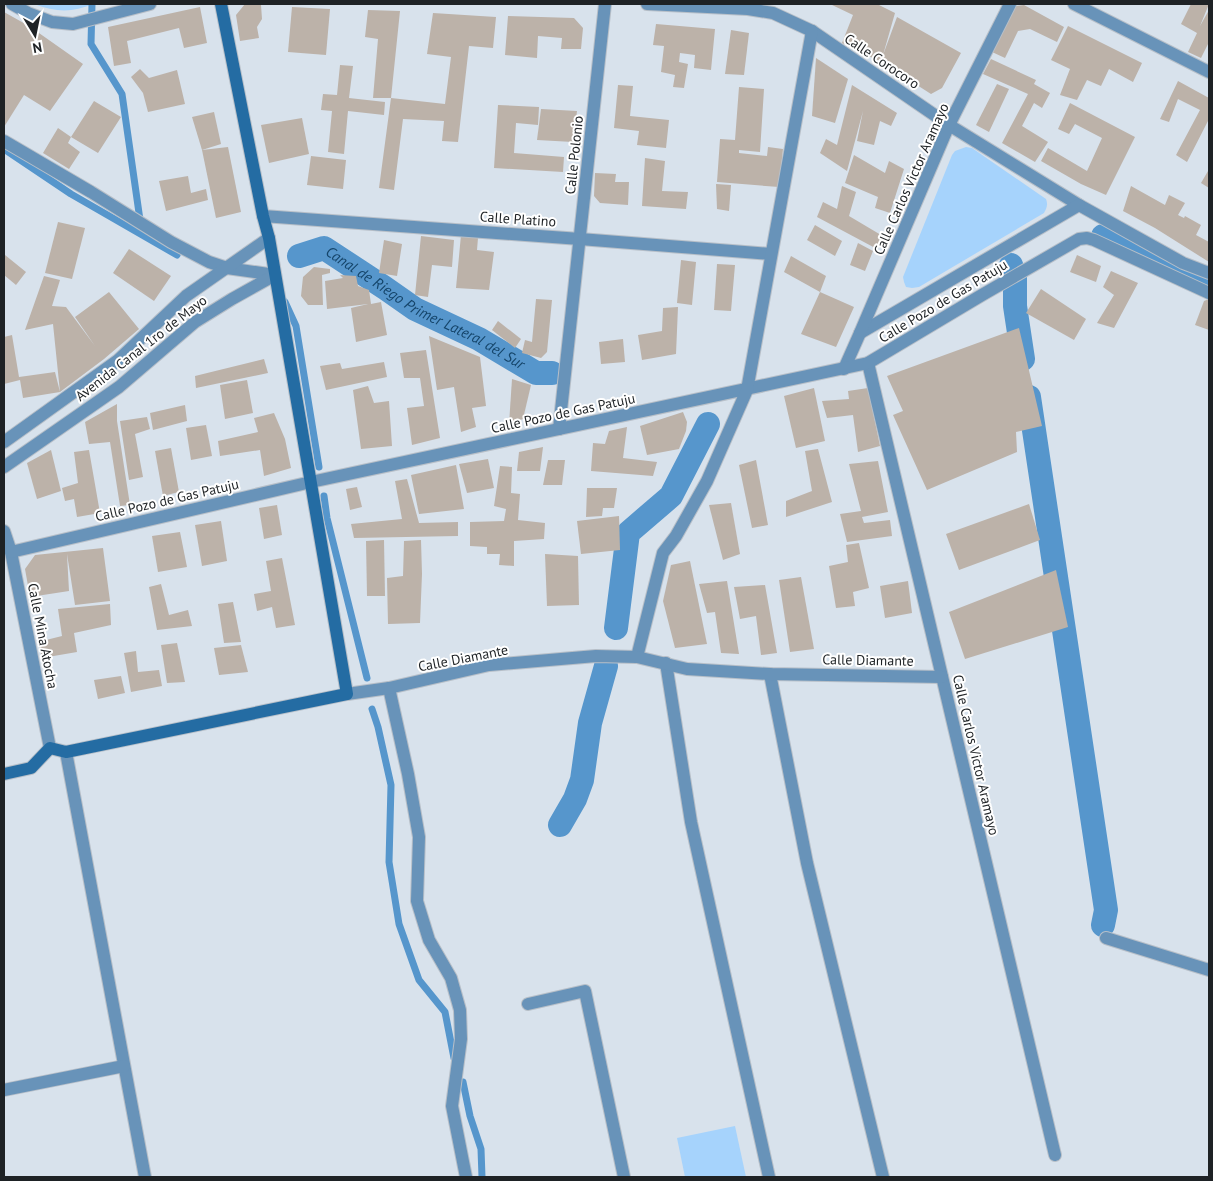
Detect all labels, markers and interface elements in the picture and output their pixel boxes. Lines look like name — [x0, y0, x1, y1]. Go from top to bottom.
north arrow — [10, 10, 60, 60]
street label: Calle Corocoro — [841, 29, 923, 93]
text: N — [31, 38, 43, 57]
street label: Calle Carlos Victor Aramayo — [869, 100, 953, 258]
street label: Calle Polonio — [561, 115, 587, 195]
street label: Calle Platino — [479, 207, 557, 231]
water label: Canal de Riego Primer Lateral del Sur — [322, 242, 529, 374]
street label: Calle Pozo de Gas Patuju — [875, 255, 1011, 347]
street label: Avenida Canal 1ro de Mayo — [72, 291, 210, 405]
street label: Calle Pozo de Gas Patuju — [489, 389, 637, 437]
street label: Calle Pozo de Gas Patuju — [93, 475, 241, 525]
street label: Calle Mina Atocha — [24, 582, 62, 691]
street label: Calle Diamante — [416, 640, 510, 676]
street label: Calle Diamante — [822, 650, 914, 670]
street label: Calle Carlos Victor Aramayo — [949, 673, 1003, 837]

